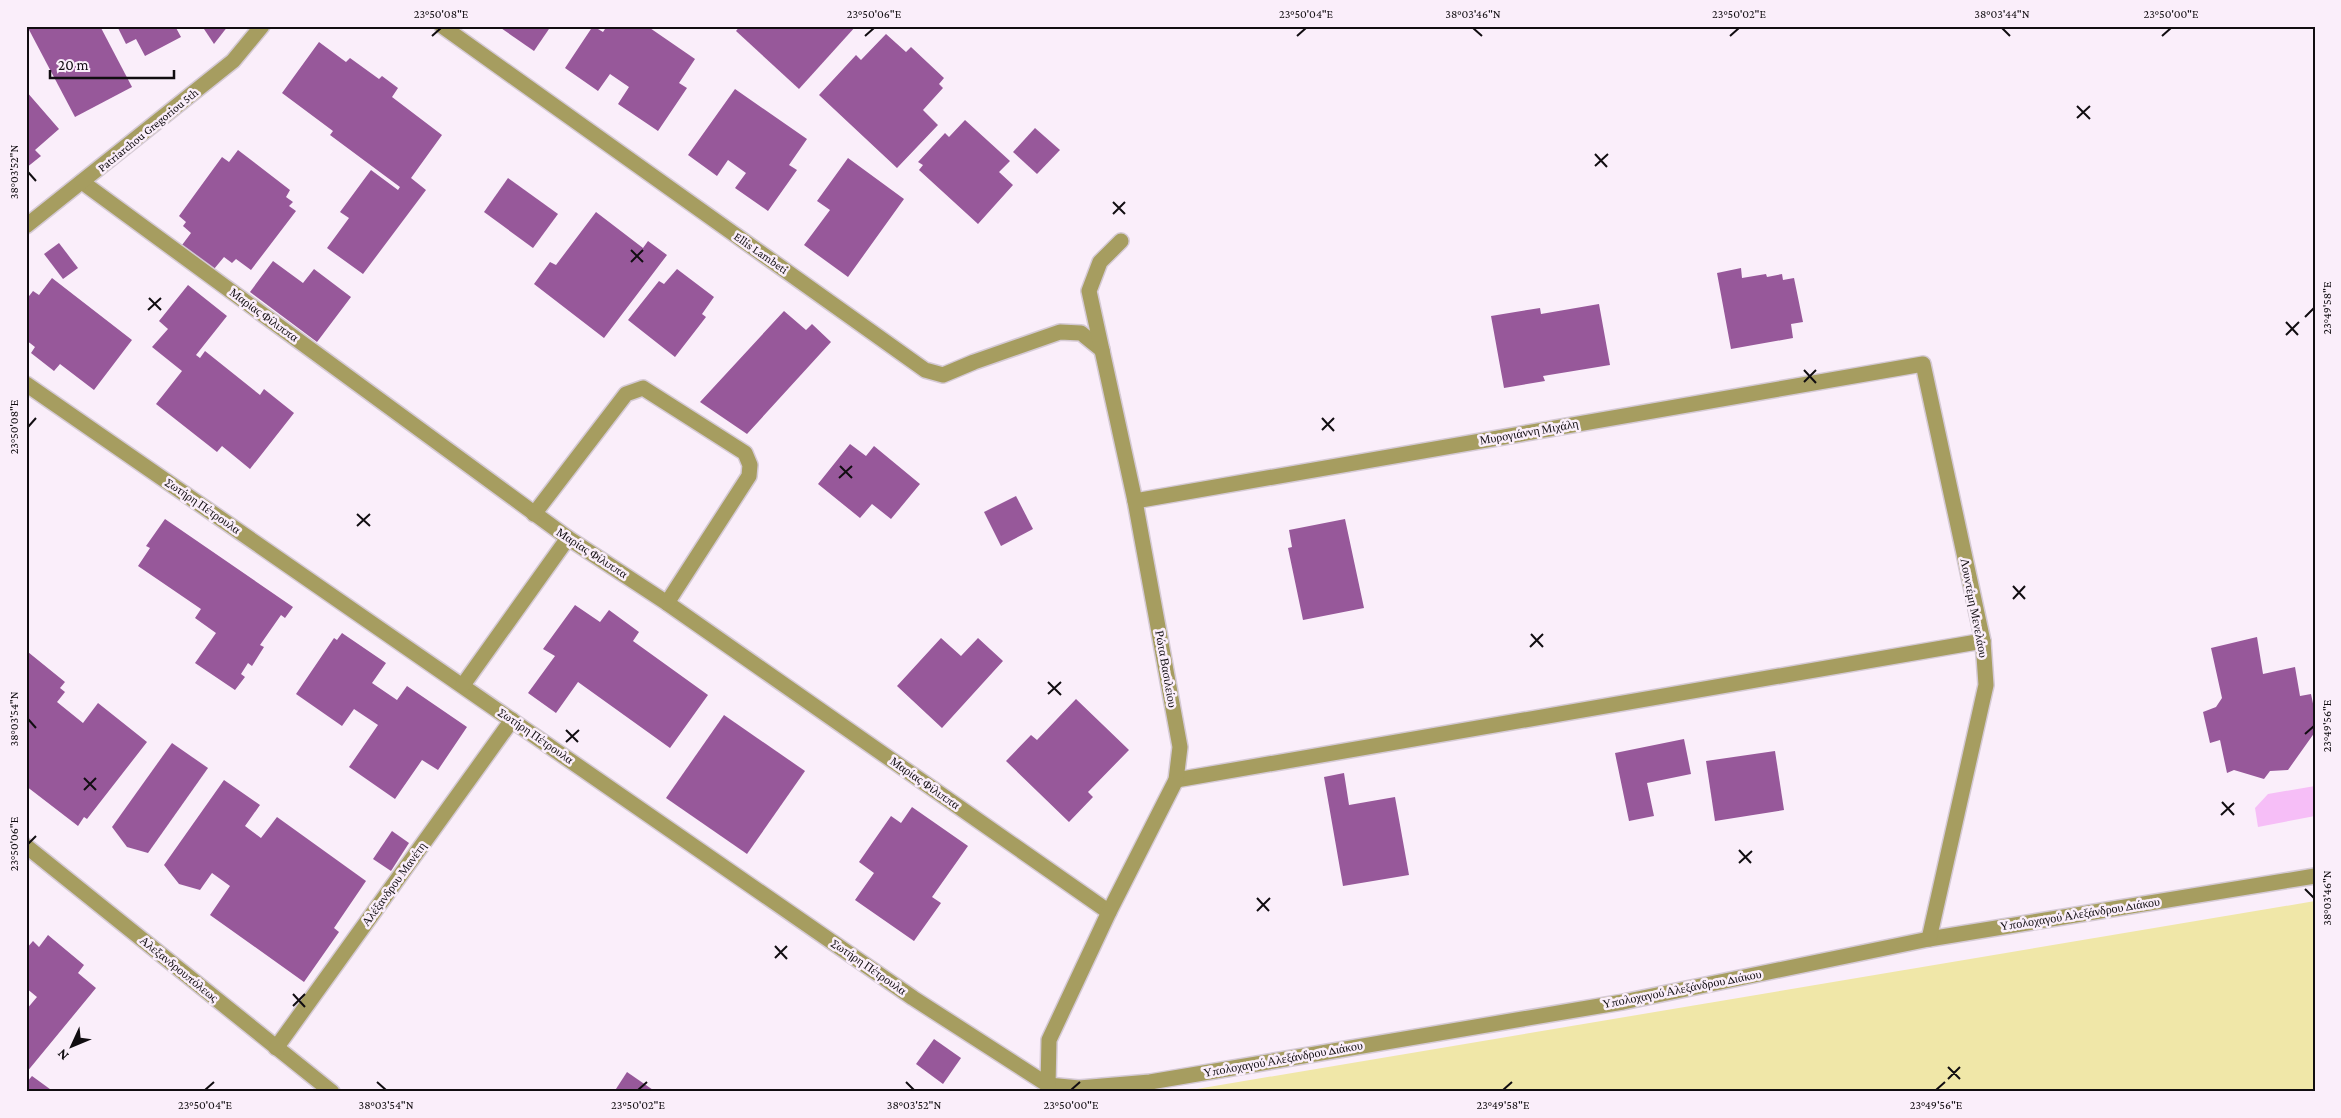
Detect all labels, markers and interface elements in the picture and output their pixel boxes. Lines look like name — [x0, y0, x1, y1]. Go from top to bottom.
text: 23°50'08"E — [414, 7, 469, 21]
text: 23°50'06"E — [847, 7, 902, 21]
text: 23°50'04"E — [1279, 7, 1334, 21]
text: 38°03'46"N — [1445, 7, 1501, 21]
text: 23°50'02"E — [1712, 7, 1766, 21]
text: 38°03'44"N — [1974, 7, 2030, 21]
text: 23°50'00"E — [2144, 7, 2199, 21]
scale bar — [50, 48, 174, 80]
text: 20 m — [58, 57, 89, 73]
street label: Patriarchou Gregoriou 5th — [95, 85, 201, 175]
text: 38°03'52"N — [7, 145, 21, 199]
street label: Ellis Lambeti — [731, 229, 791, 277]
text: 23°49'58"E — [2320, 281, 2334, 335]
street label: Μαρίας Φίλιππα — [227, 285, 302, 345]
text: 23°50'08"E — [7, 399, 21, 454]
street label: Μυρογιάννη Μιχάλη — [1479, 416, 1579, 448]
street label: Σωτήρη Πέτρουλα — [163, 475, 244, 537]
street label: Μαρίας Φίλιππα — [554, 525, 631, 581]
street label: Λουντέμη Μενελάου — [1957, 557, 1991, 659]
street label: Ρώτα Βασιλείου — [1152, 629, 1180, 709]
text: 38°03'54"N — [7, 691, 21, 747]
text: 23°49'56"E — [2320, 699, 2334, 752]
street label: Σωτήρη Πέτρουλα — [496, 705, 577, 767]
street label: Μαρίας Φίλιππα — [888, 754, 963, 813]
text: 23°50'06"E — [7, 816, 21, 871]
street label: Αλέξανδρου Μανέτη — [359, 839, 429, 929]
text: 38°03'46"N — [2320, 870, 2334, 926]
street label: Υπολοχαγού Αλεξάνδρου Διάκου — [1999, 894, 2161, 934]
street label: Αλεξανδρουπόλεως — [137, 933, 221, 1005]
street label: Σωτήρη Πέτρουλα — [829, 936, 910, 998]
street label: Υπολοχαγού Αλεξάνδρου Διάκου — [1601, 967, 1763, 1011]
north arrow — [48, 1020, 98, 1070]
street label: Υπολοχαγού Αλεξάνδρου Διάκου — [1202, 1038, 1364, 1080]
text: N — [53, 1046, 72, 1064]
text: 23°50'04"E — [178, 1098, 233, 1112]
text: 38°03'54"N — [358, 1098, 414, 1112]
text: 23°50'02"E — [611, 1098, 665, 1112]
text: 38°03'52"N — [887, 1098, 941, 1112]
text: 23°50'00"E — [1044, 1098, 1099, 1112]
text: 23°49'58"E — [1477, 1098, 1530, 1112]
text: 23°49'56"E — [1910, 1098, 1963, 1112]

